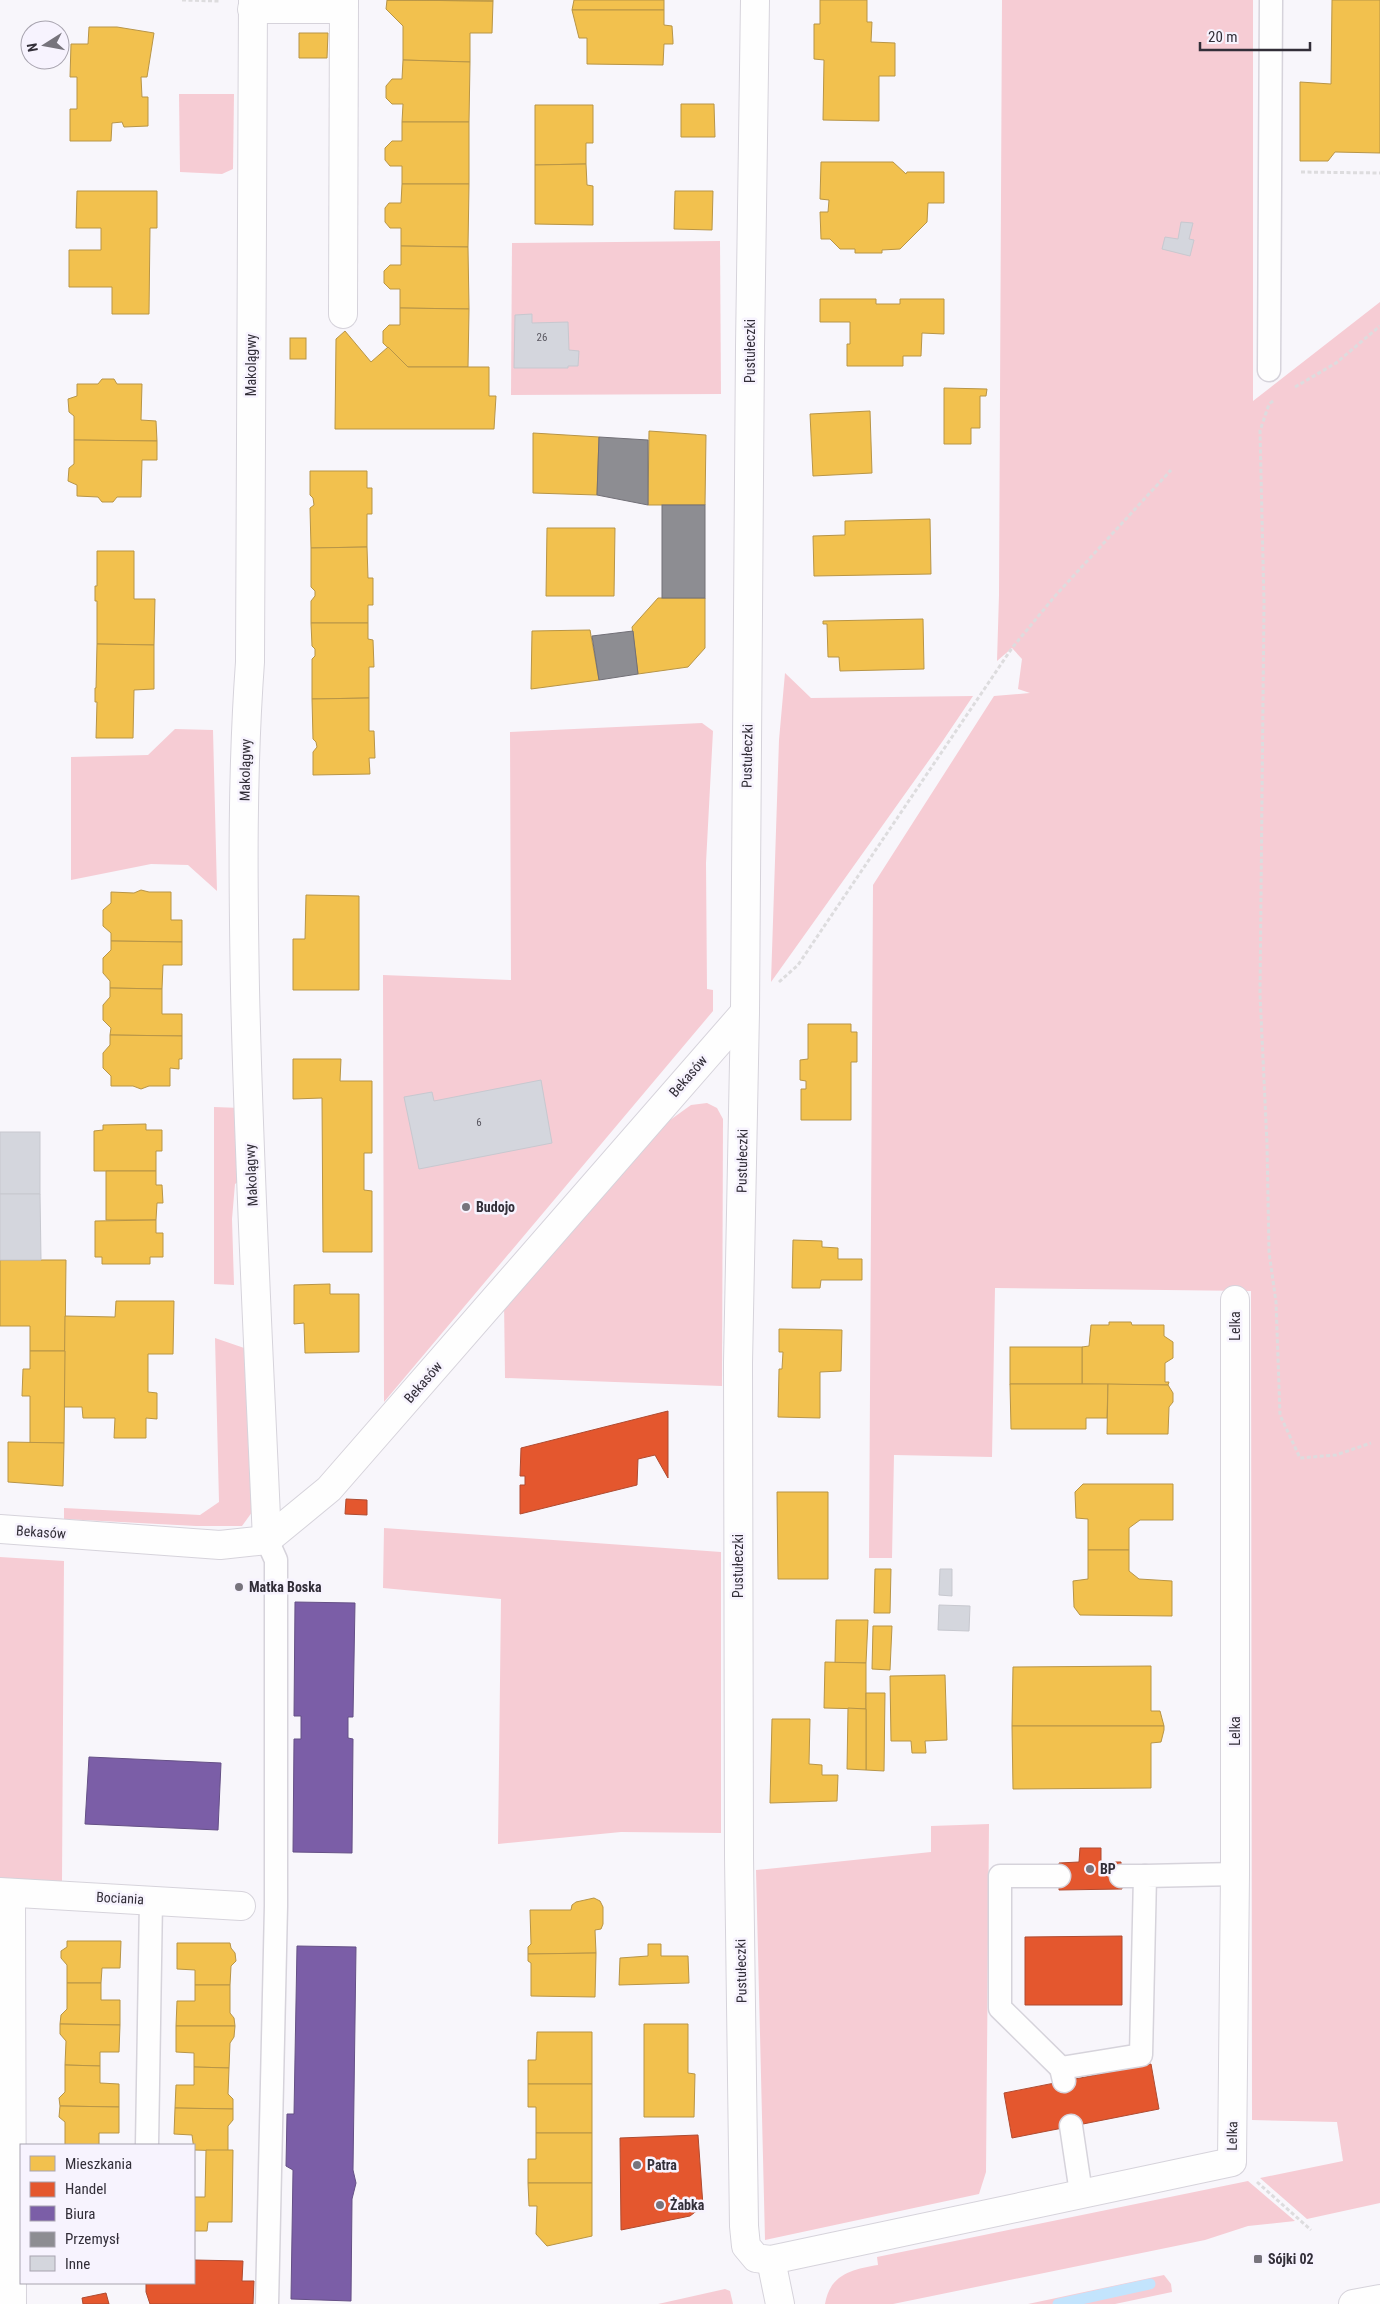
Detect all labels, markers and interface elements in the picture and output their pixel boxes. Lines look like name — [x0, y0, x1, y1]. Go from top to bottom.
north arrow — [20, 20, 70, 70]
scale bar — [1200, 20, 1310, 52]
text: 20 m — [1208, 28, 1238, 46]
text: N — [24, 42, 41, 53]
street label: Pustułeczki — [742, 319, 758, 383]
house number: 26 — [537, 331, 547, 344]
street label: Makolągwy — [243, 334, 259, 396]
street label: Pustułeczki — [738, 724, 756, 788]
street label: Makolągwy — [236, 739, 254, 801]
street label: Bekasów — [666, 1052, 710, 1100]
house number: 6 — [476, 1116, 482, 1129]
street label: Pustułeczki — [733, 1129, 751, 1193]
street label: Makolągwy — [241, 1143, 261, 1207]
place label: Budojo — [476, 1199, 515, 1215]
marker: Budojo — [460, 1201, 472, 1213]
street label: Lelka — [1227, 1311, 1243, 1341]
street label: Bekasów — [401, 1358, 445, 1406]
street label: Bekasów — [16, 1522, 66, 1542]
street label: Pustułeczki — [730, 1534, 746, 1598]
place label: Matka Boska — [249, 1579, 322, 1595]
marker: Matka Boska — [233, 1581, 245, 1593]
street label: Lelka — [1227, 1716, 1243, 1746]
place label: BP — [1100, 1861, 1116, 1877]
marker: BP — [1084, 1863, 1096, 1875]
street label: Bociania — [96, 1889, 144, 1907]
street label: Pustułeczki — [732, 1939, 750, 2003]
street label: Lelka — [1224, 2121, 1240, 2151]
legend — [20, 2144, 195, 2284]
text: Mieszkania — [65, 2155, 132, 2173]
place label: Patra — [647, 2157, 677, 2173]
marker: Patra — [631, 2159, 643, 2171]
text: Handel — [65, 2180, 107, 2198]
place label: Żabka — [670, 2197, 705, 2213]
marker: Żabka — [654, 2199, 666, 2211]
text: Biura — [65, 2205, 95, 2223]
text: Przemysł — [65, 2230, 120, 2248]
place label: Sójki 02 — [1268, 2251, 1314, 2267]
marker: Sójki 02 — [1252, 2253, 1264, 2265]
text: Inne — [65, 2255, 90, 2273]

